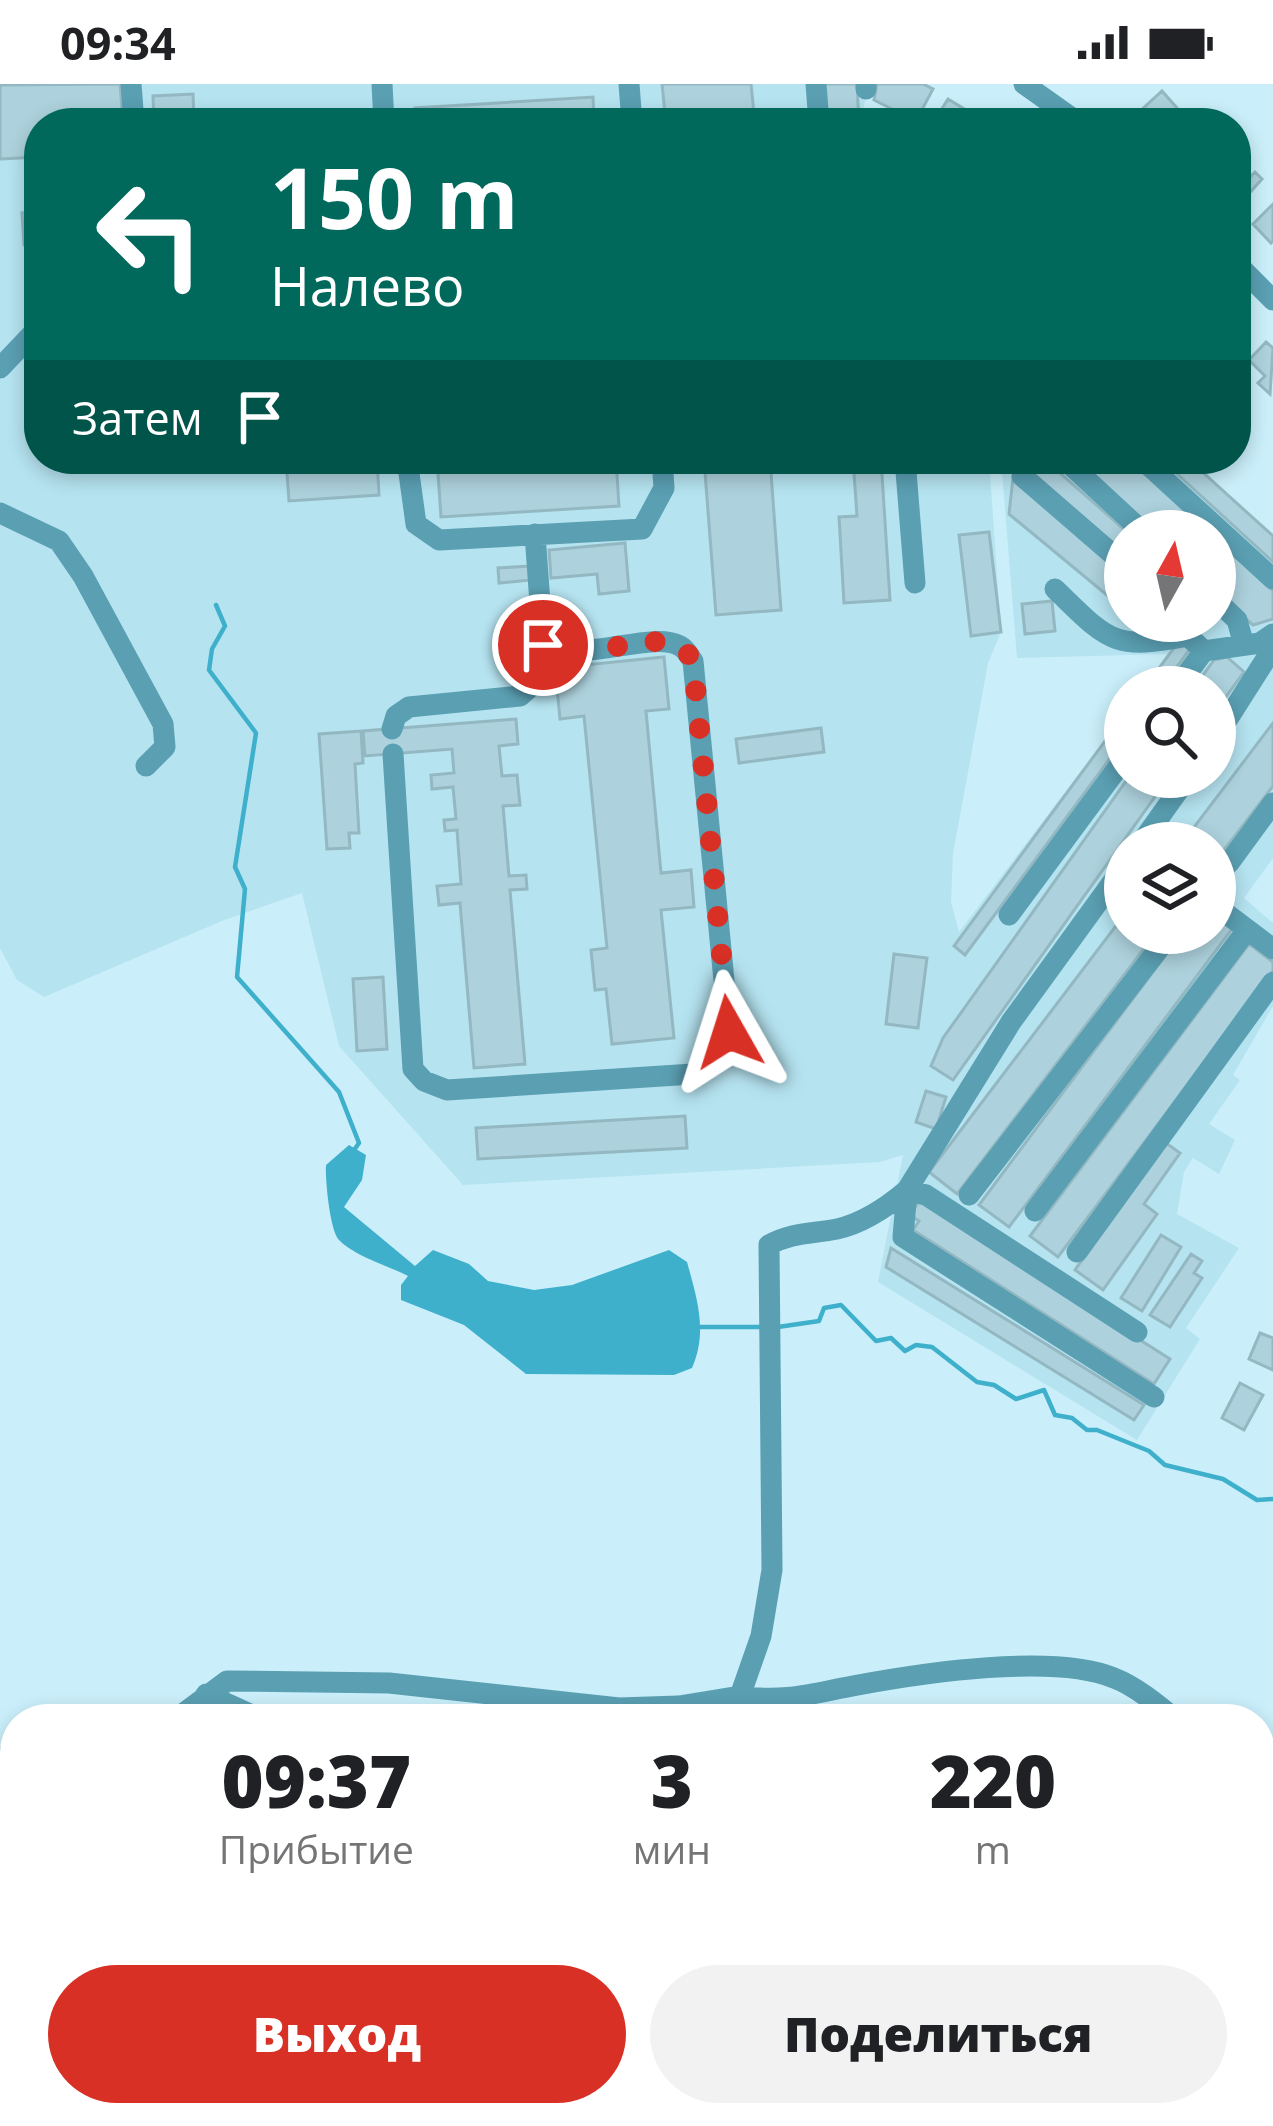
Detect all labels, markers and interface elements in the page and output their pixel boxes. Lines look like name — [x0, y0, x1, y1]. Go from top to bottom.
text: 09:34 — [60, 12, 176, 73]
text: 150 m — [270, 139, 518, 254]
icon: left — [72, 156, 228, 312]
text: Налево — [270, 248, 465, 322]
icon: arrive — [227, 384, 293, 450]
text: Затем — [72, 387, 203, 448]
north arrow — [1104, 510, 1236, 642]
map controls — [1104, 510, 1236, 954]
pin — [492, 594, 594, 696]
icon: arrive — [510, 612, 576, 678]
button: search — [1104, 666, 1236, 798]
button: layers — [1104, 822, 1236, 954]
position arrow — [666, 969, 792, 1095]
text: 09:37 — [222, 1731, 411, 1829]
text: 3 — [651, 1731, 693, 1829]
text: 220 — [930, 1731, 1056, 1829]
text: Прибытие — [219, 1822, 414, 1875]
text: мин — [633, 1822, 711, 1875]
text: m — [975, 1822, 1011, 1875]
button: Выход — [48, 1965, 626, 2103]
button: Поделиться — [650, 1965, 1227, 2103]

